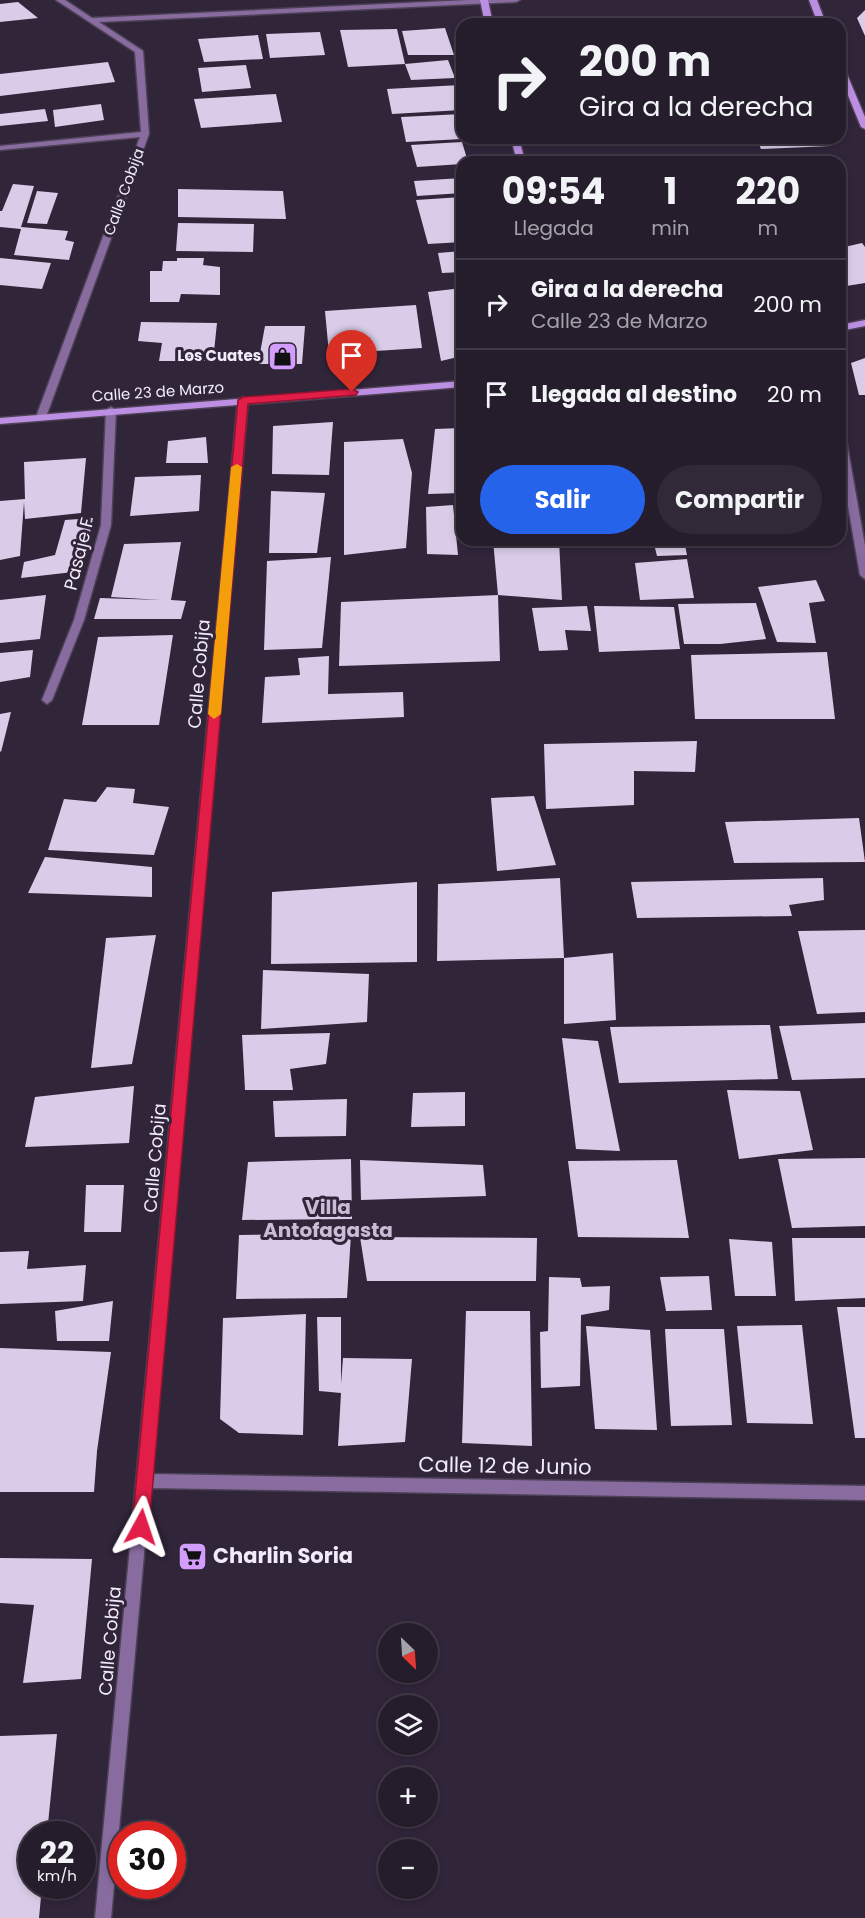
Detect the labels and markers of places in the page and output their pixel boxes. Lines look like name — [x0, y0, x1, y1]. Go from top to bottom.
pin — [326, 330, 377, 392]
shop icon: Los Cuates — [266, 340, 298, 372]
place label: Los Cuates — [177, 345, 261, 366]
supermarket icon: Charlin Soria — [176, 1540, 208, 1572]
place label: Charlin Soria — [213, 1541, 353, 1570]

